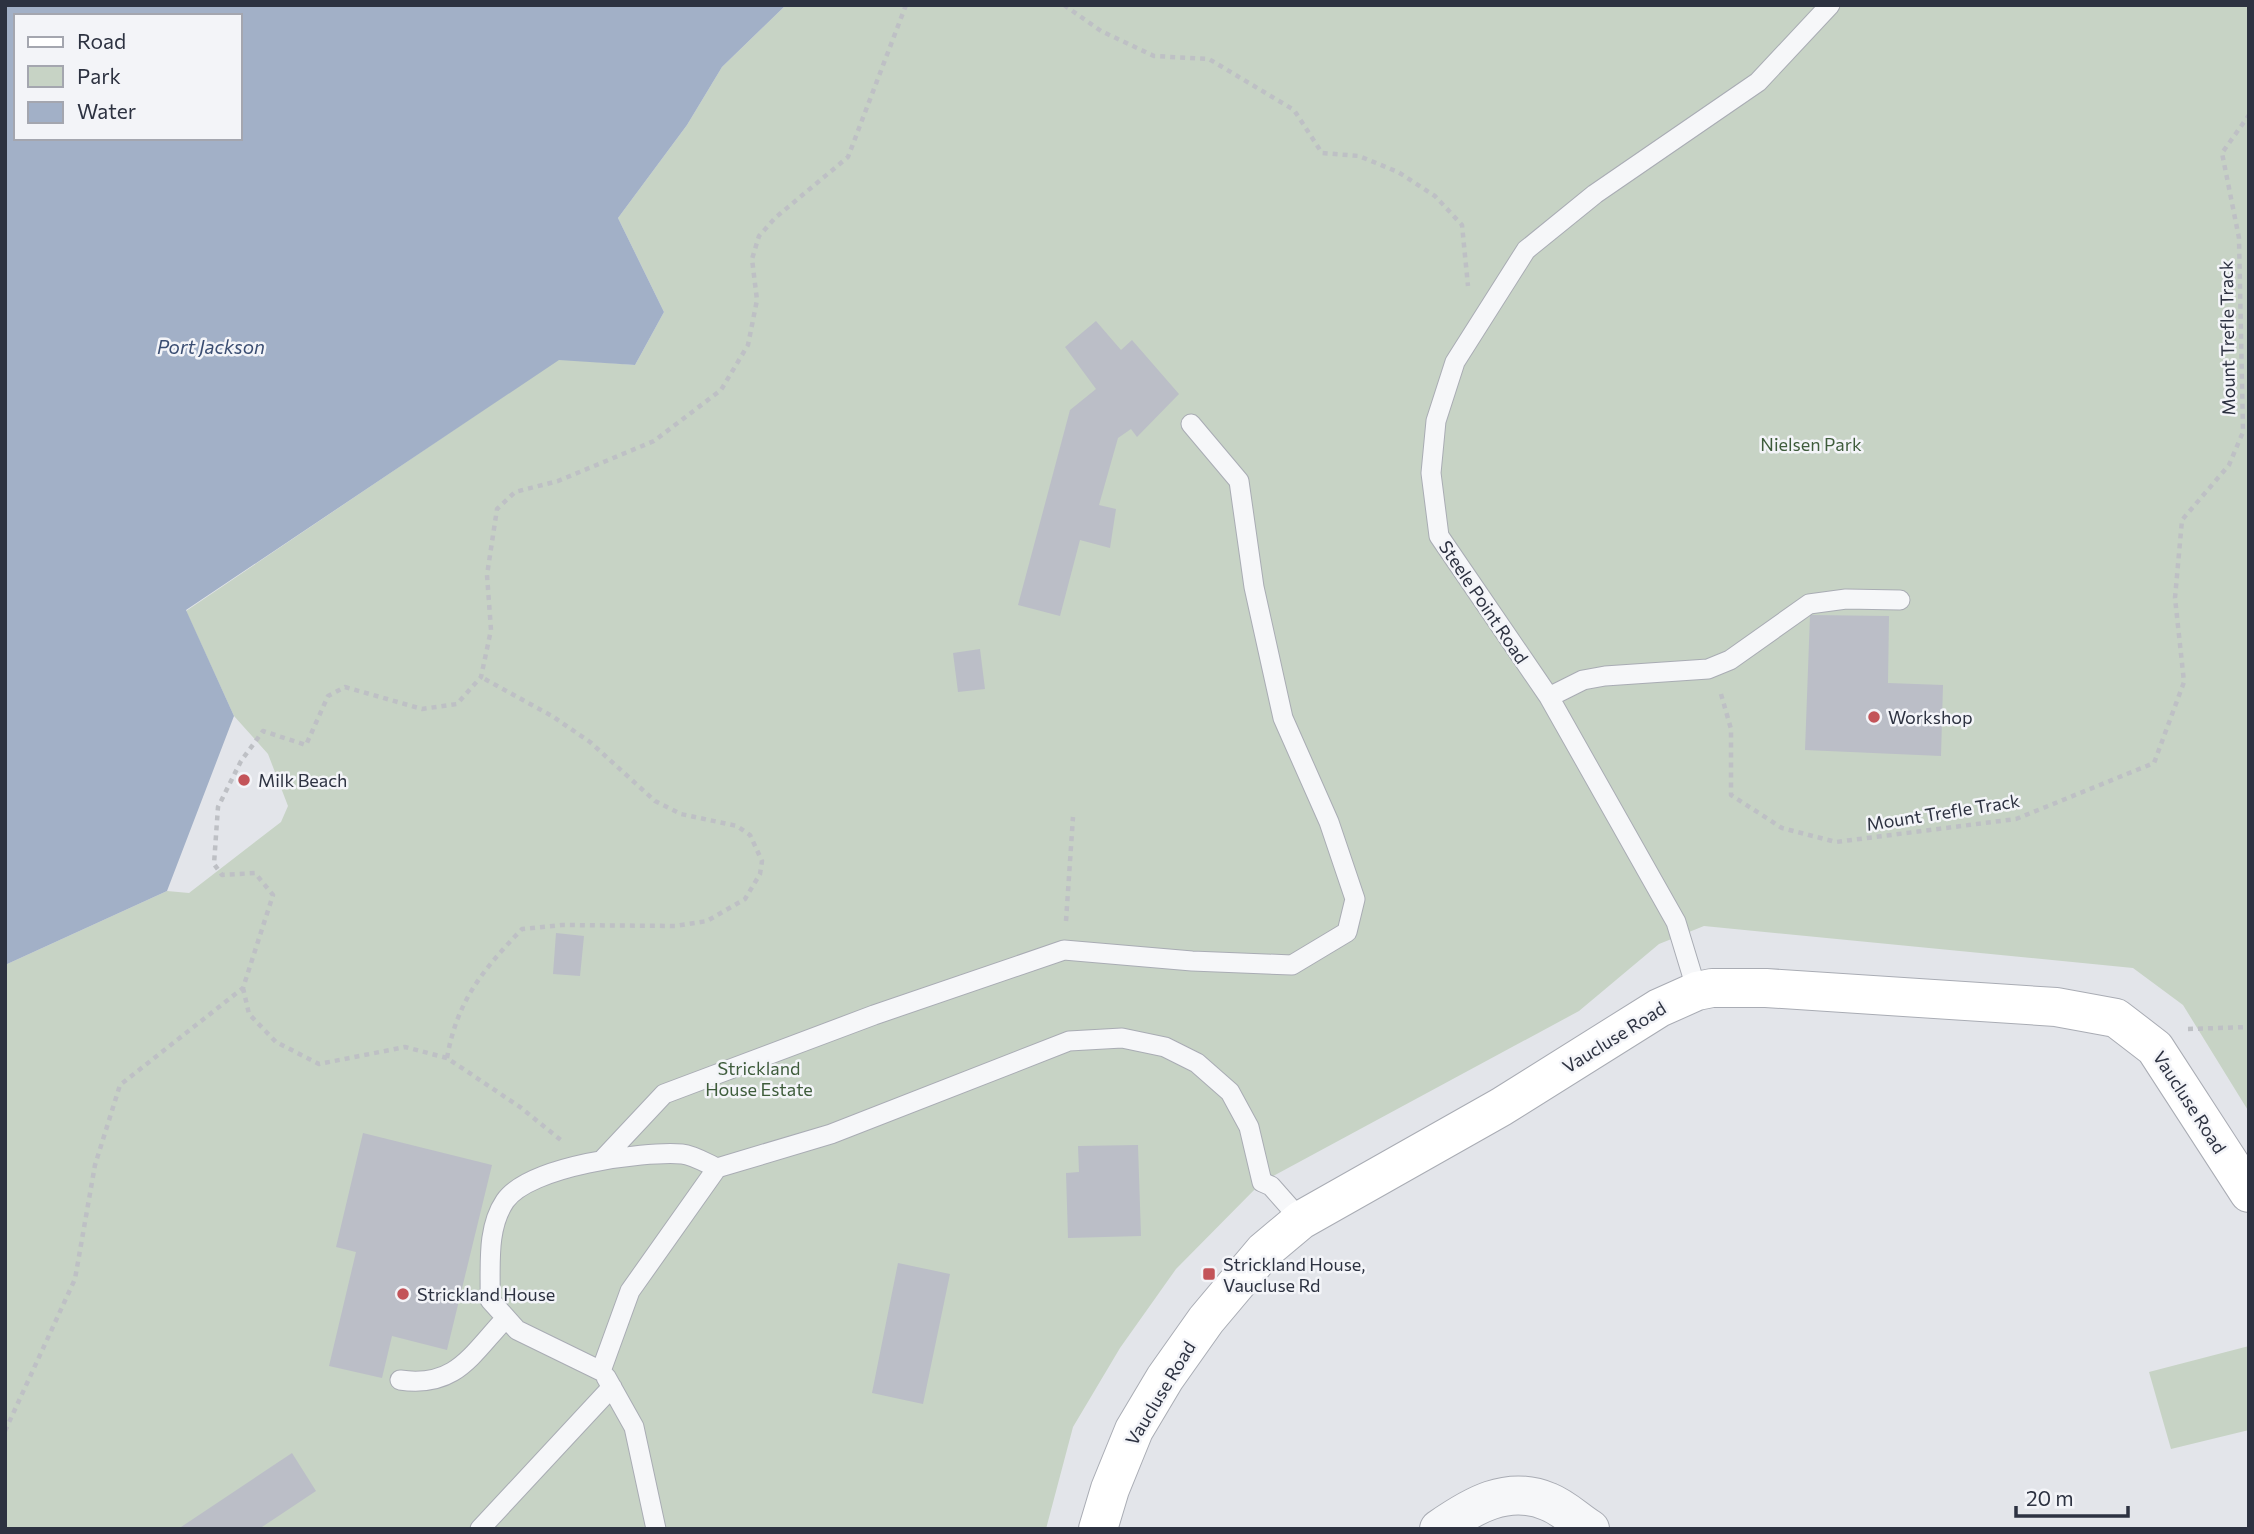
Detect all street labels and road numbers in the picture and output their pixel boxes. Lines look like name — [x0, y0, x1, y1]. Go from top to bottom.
street label: Mount Trefle Track — [2215, 260, 2239, 416]
street label: Steele Point Road — [1435, 536, 1533, 668]
street label: Mount Trefle Track — [1865, 789, 2022, 835]
street label: Vaucluse Road — [1558, 997, 1670, 1077]
street label: Vaucluse Road — [2149, 1047, 2231, 1157]
street label: Vaucluse Road — [1120, 1337, 1200, 1449]

